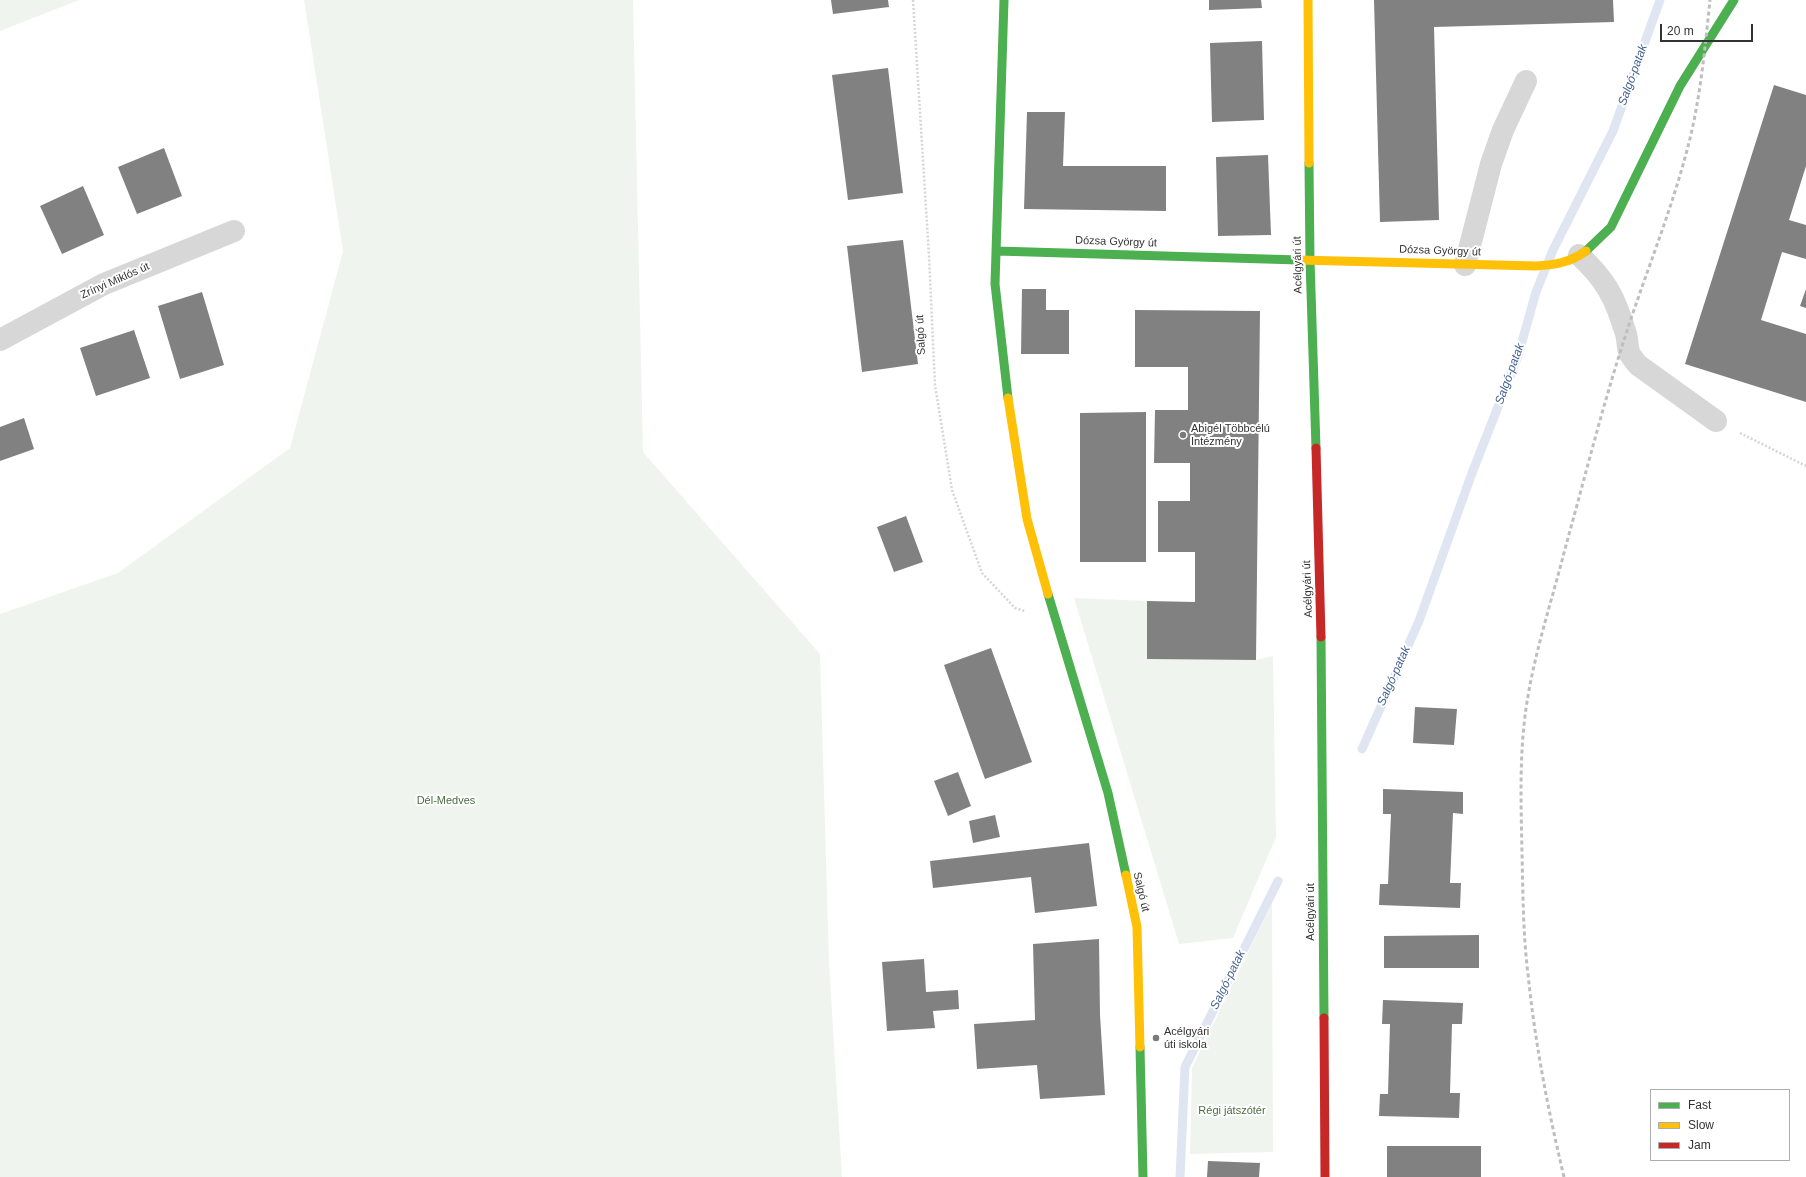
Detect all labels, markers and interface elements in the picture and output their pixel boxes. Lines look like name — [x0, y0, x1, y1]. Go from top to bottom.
scale bar — [1662, 16, 1755, 42]
text: 20 m — [1667, 24, 1694, 38]
water label: Salgó-patak — [1615, 42, 1651, 108]
street label: Dózsa György út — [1075, 234, 1157, 250]
street label: Acélgyári út — [1291, 236, 1305, 294]
street label: Dózsa György út — [1399, 243, 1481, 259]
street label: Zrínyi Miklós út — [79, 260, 151, 302]
street label: Salgó út — [913, 315, 929, 355]
water label: Salgó-patak — [1492, 341, 1528, 407]
place label: Abigél Többcélú Intézmény — [1191, 422, 1270, 448]
marker: Abigél Többcélú Intézmény — [1178, 430, 1188, 440]
street label: Acélgyári út — [1300, 560, 1316, 618]
water label: Salgó-patak — [1374, 644, 1414, 708]
park label: Dél-Medves — [417, 794, 475, 808]
street label: Salgó út — [1130, 871, 1152, 913]
street label: Acélgyári út — [1304, 883, 1318, 941]
water label: Salgó-patak — [1207, 948, 1249, 1012]
place label: Acélgyári úti iskola — [1164, 1025, 1209, 1051]
marker: Acélgyári úti iskola — [1151, 1033, 1161, 1043]
legend — [1650, 1089, 1790, 1161]
text: Fast — [1688, 1098, 1711, 1112]
park label: Régi játszótér — [1198, 1104, 1266, 1118]
text: Slow — [1688, 1118, 1714, 1132]
text: Jam — [1688, 1138, 1711, 1152]

